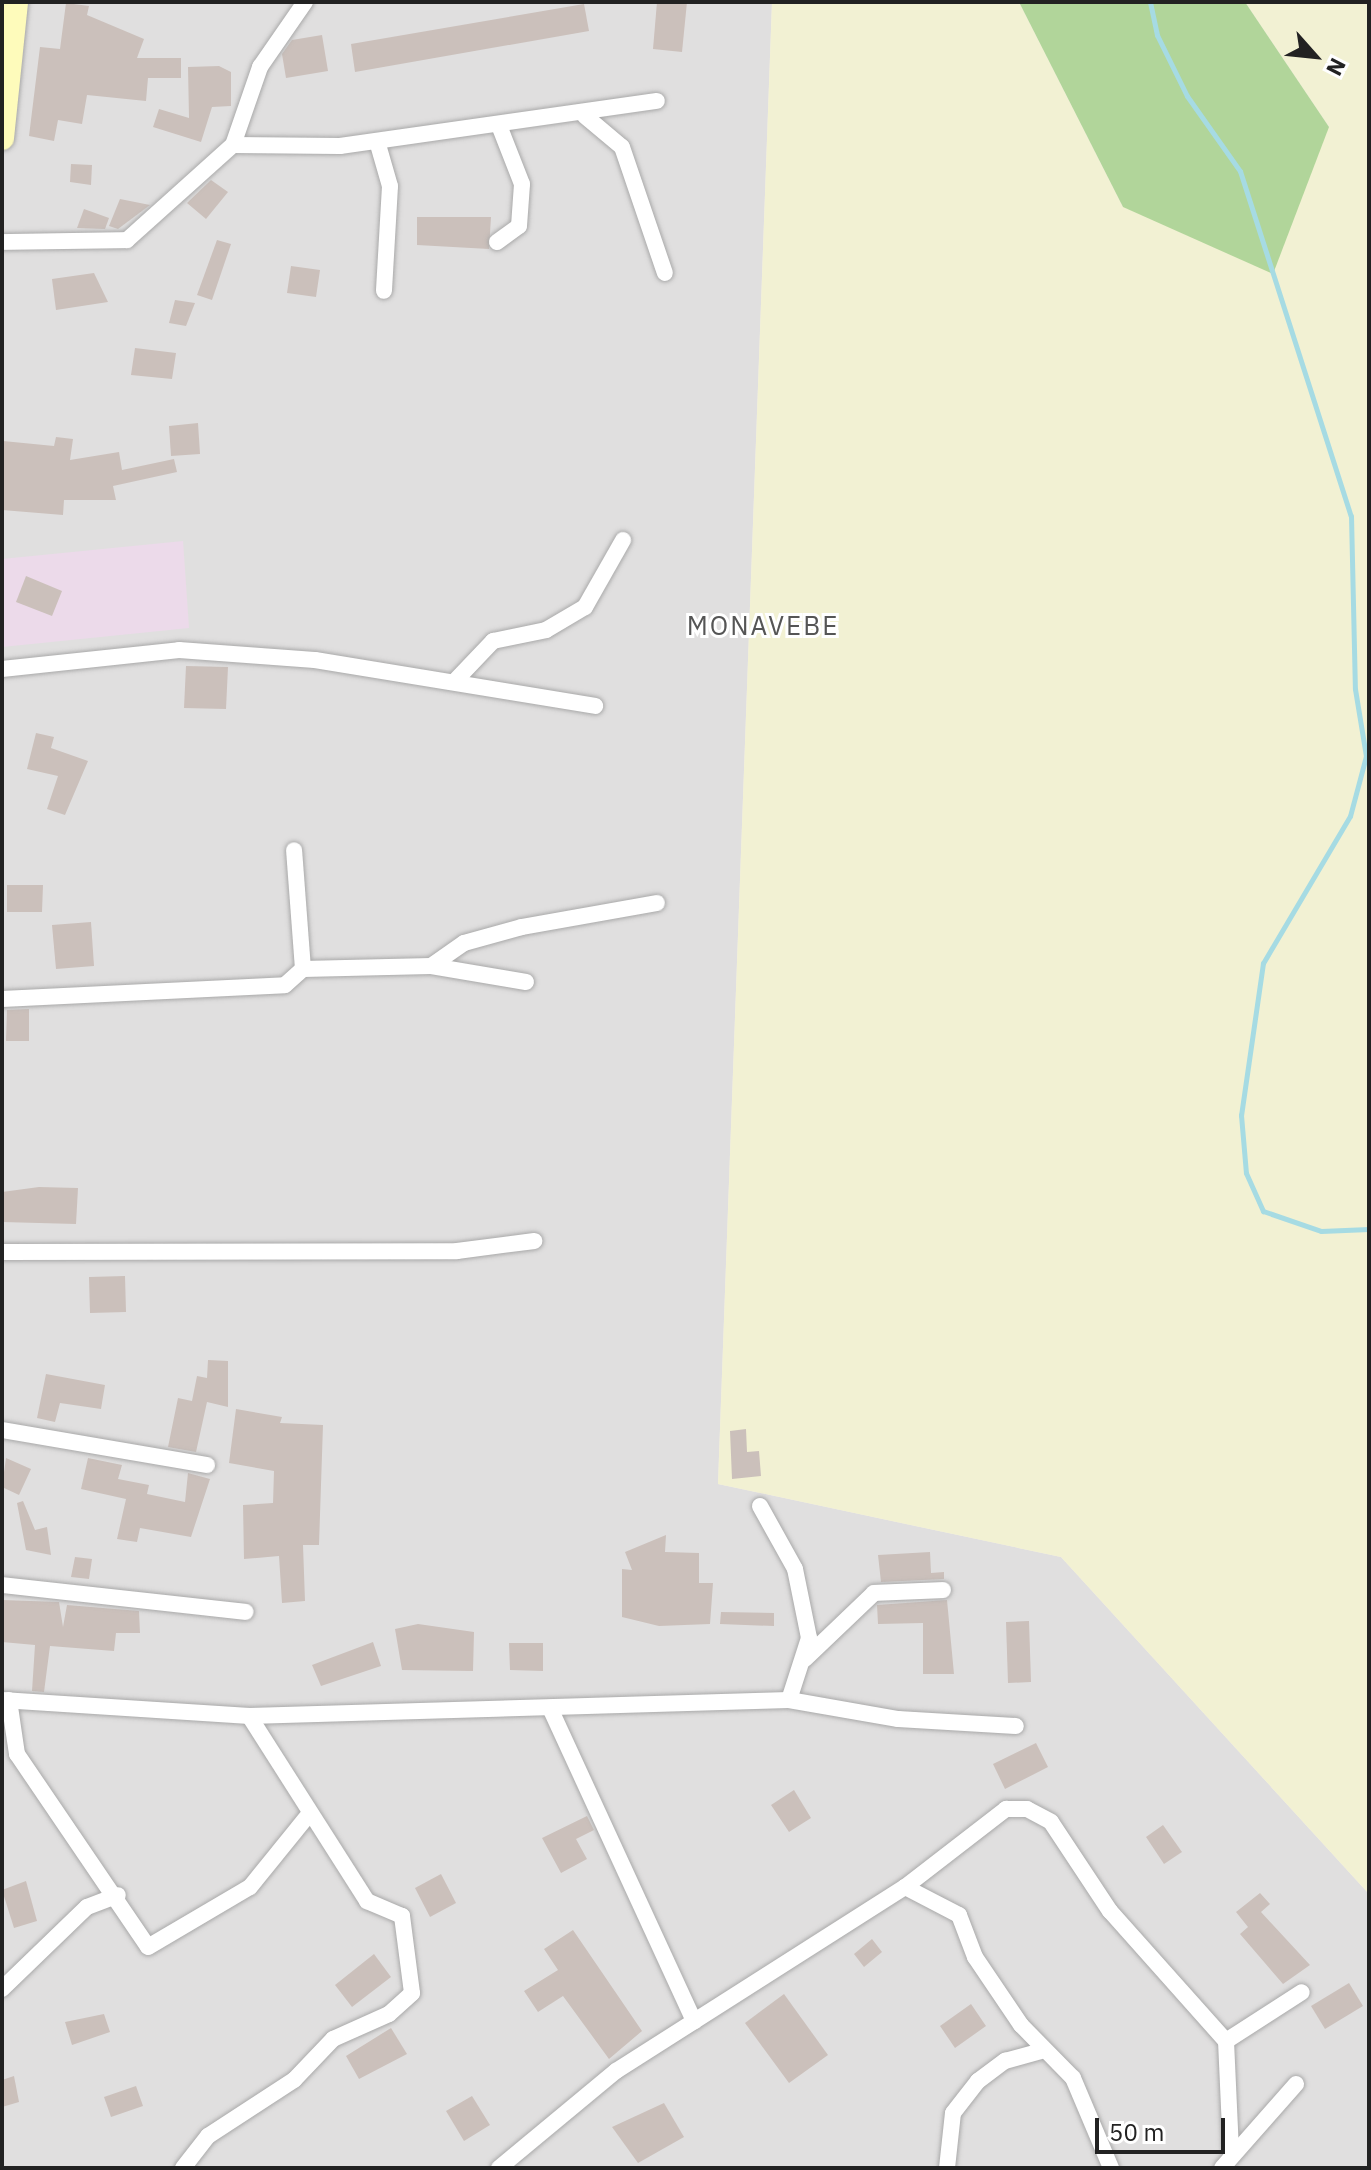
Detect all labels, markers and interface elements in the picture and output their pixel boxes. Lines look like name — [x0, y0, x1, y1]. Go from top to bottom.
north arrow — [1275, 16, 1355, 96]
text: N — [1320, 53, 1353, 81]
district label: MONAVEBE — [687, 610, 839, 642]
scale bar — [1099, 2102, 1229, 2152]
text: 50 m — [1109, 2116, 1164, 2148]

